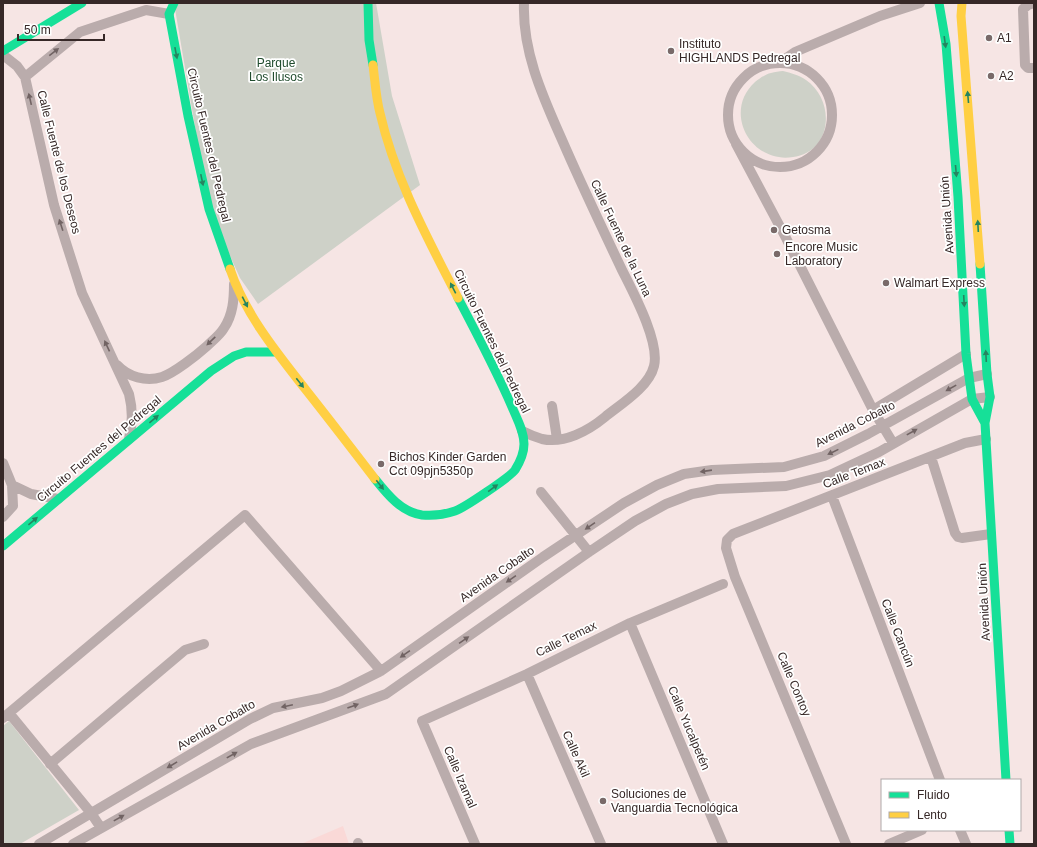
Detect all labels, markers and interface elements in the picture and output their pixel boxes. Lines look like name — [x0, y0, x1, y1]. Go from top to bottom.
scale bar — [18, 16, 104, 42]
text: 50 m — [24, 23, 51, 37]
place label: A1 — [997, 31, 1012, 45]
marker: A1 — [984, 33, 994, 43]
one-way arrow — [942, 35, 948, 48]
place label: Instituto HIGHLANDS Pedregal — [679, 37, 800, 65]
one-way arrow — [174, 46, 180, 59]
marker: Instituto HIGHLANDS Pedregal — [666, 46, 676, 56]
one-way arrow — [49, 48, 60, 56]
park label: Parque Los Ilusos — [249, 56, 303, 84]
street label: Circuito Fuentes del Pedregal — [184, 66, 234, 224]
place label: A2 — [999, 69, 1014, 83]
marker: A2 — [986, 71, 996, 81]
street label: Calle Fuente de los Deseos — [34, 89, 84, 235]
one-way arrow — [965, 91, 971, 103]
one-way arrow — [26, 93, 32, 105]
one-way arrow — [953, 165, 959, 177]
one-way arrow — [200, 174, 206, 186]
street label: Avenida Unión — [937, 176, 957, 254]
street label: Calle Fuente de la Luna — [588, 177, 654, 299]
one-way arrow — [58, 219, 64, 231]
one-way arrow — [975, 220, 982, 232]
place label: Getosma — [782, 223, 831, 237]
marker: Getosma — [769, 225, 779, 235]
place label: Encore Music Laboratory — [785, 240, 858, 268]
marker: Encore Music Laboratory — [772, 249, 782, 259]
street label: Circuito Fuentes del Pedregal — [451, 267, 533, 415]
place label: Walmart Express — [894, 276, 985, 290]
marker: Walmart Express — [881, 278, 891, 288]
one-way arrow — [450, 282, 456, 294]
one-way arrow — [960, 295, 967, 307]
one-way arrow — [242, 296, 248, 308]
one-way arrow — [206, 337, 216, 346]
one-way arrow — [104, 340, 110, 352]
one-way arrow — [982, 350, 989, 362]
one-way arrow — [296, 377, 305, 388]
one-way arrow — [945, 384, 957, 391]
street label: Circuito Fuentes del Pedregal — [34, 393, 164, 505]
street label: Avenida Cobalto — [813, 398, 898, 450]
one-way arrow — [148, 414, 159, 423]
one-way arrow — [906, 429, 918, 436]
one-way arrow — [827, 449, 839, 455]
place label: Bichos Kinder Garden Cct 09pjn5350p — [389, 450, 506, 478]
street label: Calle Temax — [821, 455, 887, 491]
marker: Bichos Kinder Garden Cct 09pjn5350p — [376, 459, 386, 469]
one-way arrow — [700, 468, 712, 474]
one-way arrow — [376, 480, 385, 491]
one-way arrow — [487, 484, 498, 492]
one-way arrow — [27, 516, 38, 525]
one-way arrow — [585, 522, 595, 530]
street label: Avenida Cobalto — [457, 543, 537, 605]
street label: Avenida Unión — [975, 563, 993, 641]
one-way arrow — [506, 575, 517, 583]
street label: Calle Cancún — [879, 597, 917, 669]
street label: Calle Temax — [533, 618, 599, 660]
one-way arrow — [458, 636, 469, 644]
one-way arrow — [400, 650, 410, 658]
street label: Calle Contoy — [774, 650, 814, 718]
street label: Calle Yucalpetén — [665, 684, 713, 772]
street label: Avenida Cobalto — [174, 697, 258, 753]
one-way arrow — [281, 703, 293, 709]
one-way arrow — [347, 703, 359, 709]
street label: Calle Akil — [560, 729, 592, 779]
street label: Calle Izamal — [441, 744, 479, 810]
one-way arrow — [227, 751, 238, 758]
one-way arrow — [167, 761, 177, 769]
legend — [881, 779, 1021, 831]
place label: Soluciones de Vanguardia Tecnológica — [611, 787, 738, 815]
text: Fluido — [917, 788, 950, 802]
marker: Soluciones de Vanguardia Tecnológica — [598, 796, 608, 806]
text: Lento — [917, 808, 947, 822]
one-way arrow — [113, 815, 125, 822]

